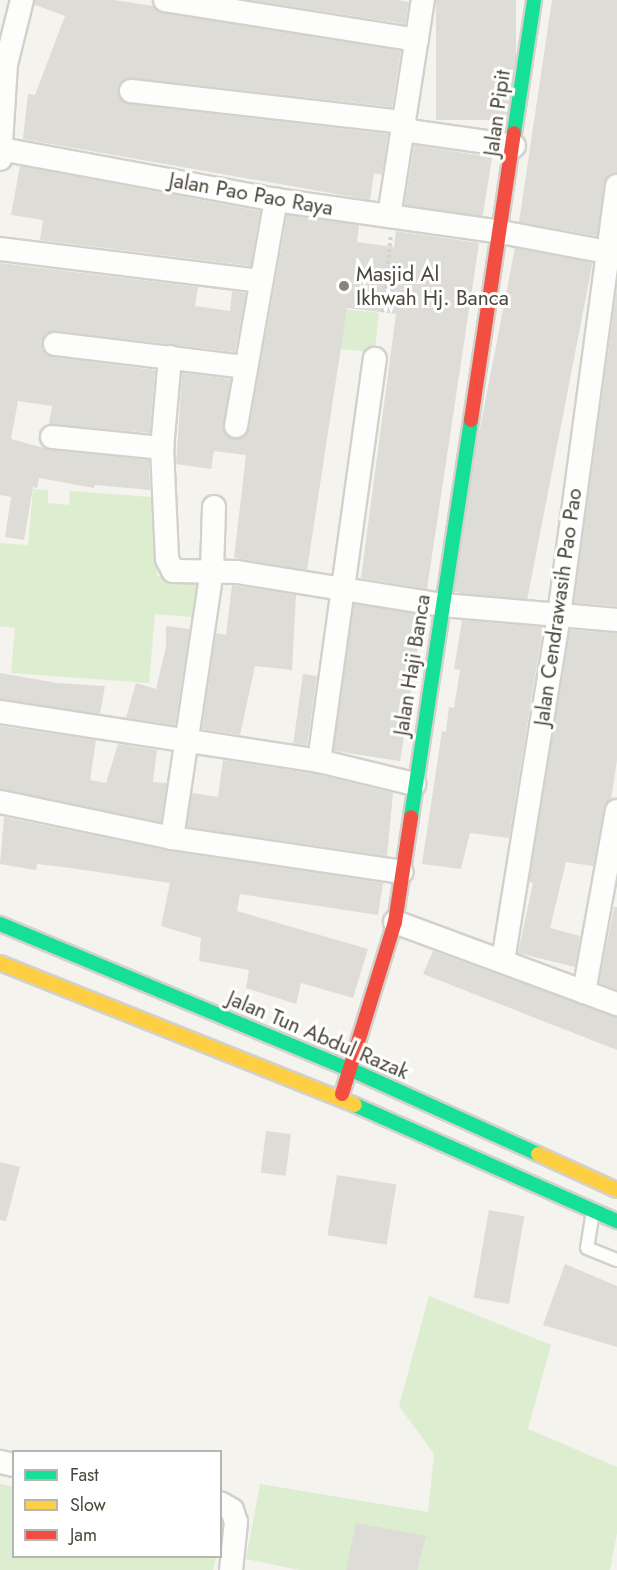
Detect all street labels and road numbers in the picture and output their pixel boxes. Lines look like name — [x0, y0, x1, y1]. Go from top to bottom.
street label: Jalan Pipit — [478, 68, 516, 158]
street label: Jalan Pao Pao Raya — [167, 167, 335, 221]
street label: Jalan Cendrawasih Pao Pao — [529, 487, 587, 727]
street label: Jalan Haji Banca — [388, 593, 436, 737]
street label: Jalan Tun Abdul Razak — [223, 985, 413, 1085]

